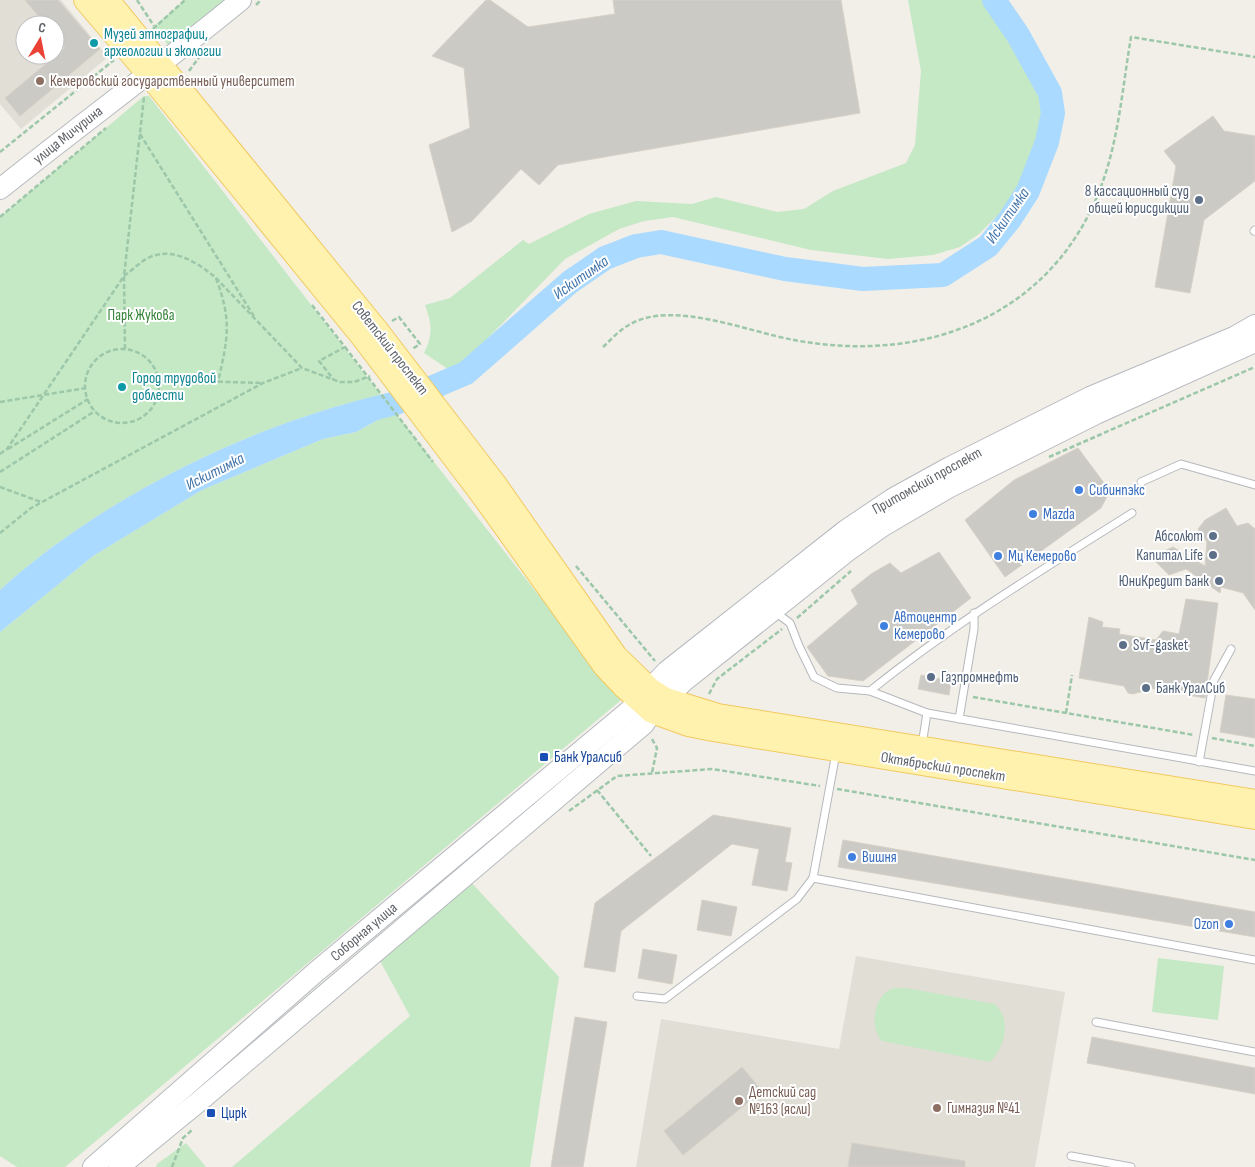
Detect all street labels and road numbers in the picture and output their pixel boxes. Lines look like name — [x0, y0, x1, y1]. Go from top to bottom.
street label: улица Мичурина — [29, 102, 107, 168]
street label: Советский проспект — [347, 297, 433, 399]
street label: Притомский проспект — [869, 443, 985, 519]
street label: Октябрьский проспект — [879, 748, 1007, 786]
street label: Соборная улица — [327, 898, 402, 966]

